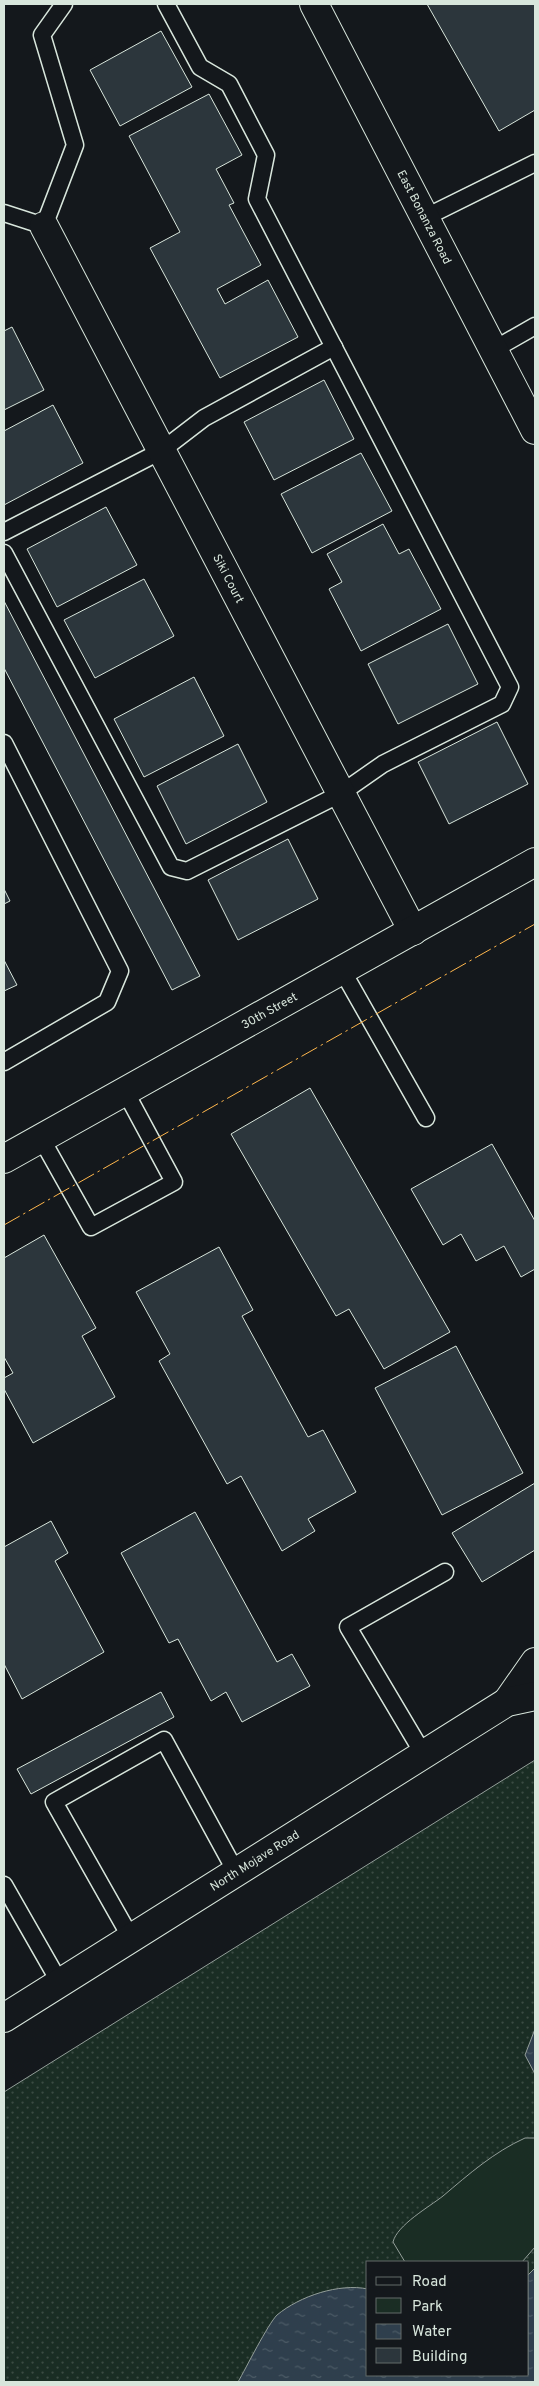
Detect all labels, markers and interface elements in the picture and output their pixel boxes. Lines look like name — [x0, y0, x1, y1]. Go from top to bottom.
street label: East Bonanza Road — [393, 168, 455, 267]
street label: Siki Court — [208, 552, 247, 606]
street label: 30th Street — [239, 989, 301, 1034]
street label: North Mojave Road — [207, 1827, 303, 1896]
legend — [366, 2261, 529, 2376]
text: Road — [412, 2273, 447, 2292]
text: Park — [412, 2298, 443, 2317]
text: Water — [412, 2323, 452, 2342]
text: Building — [412, 2348, 467, 2367]

